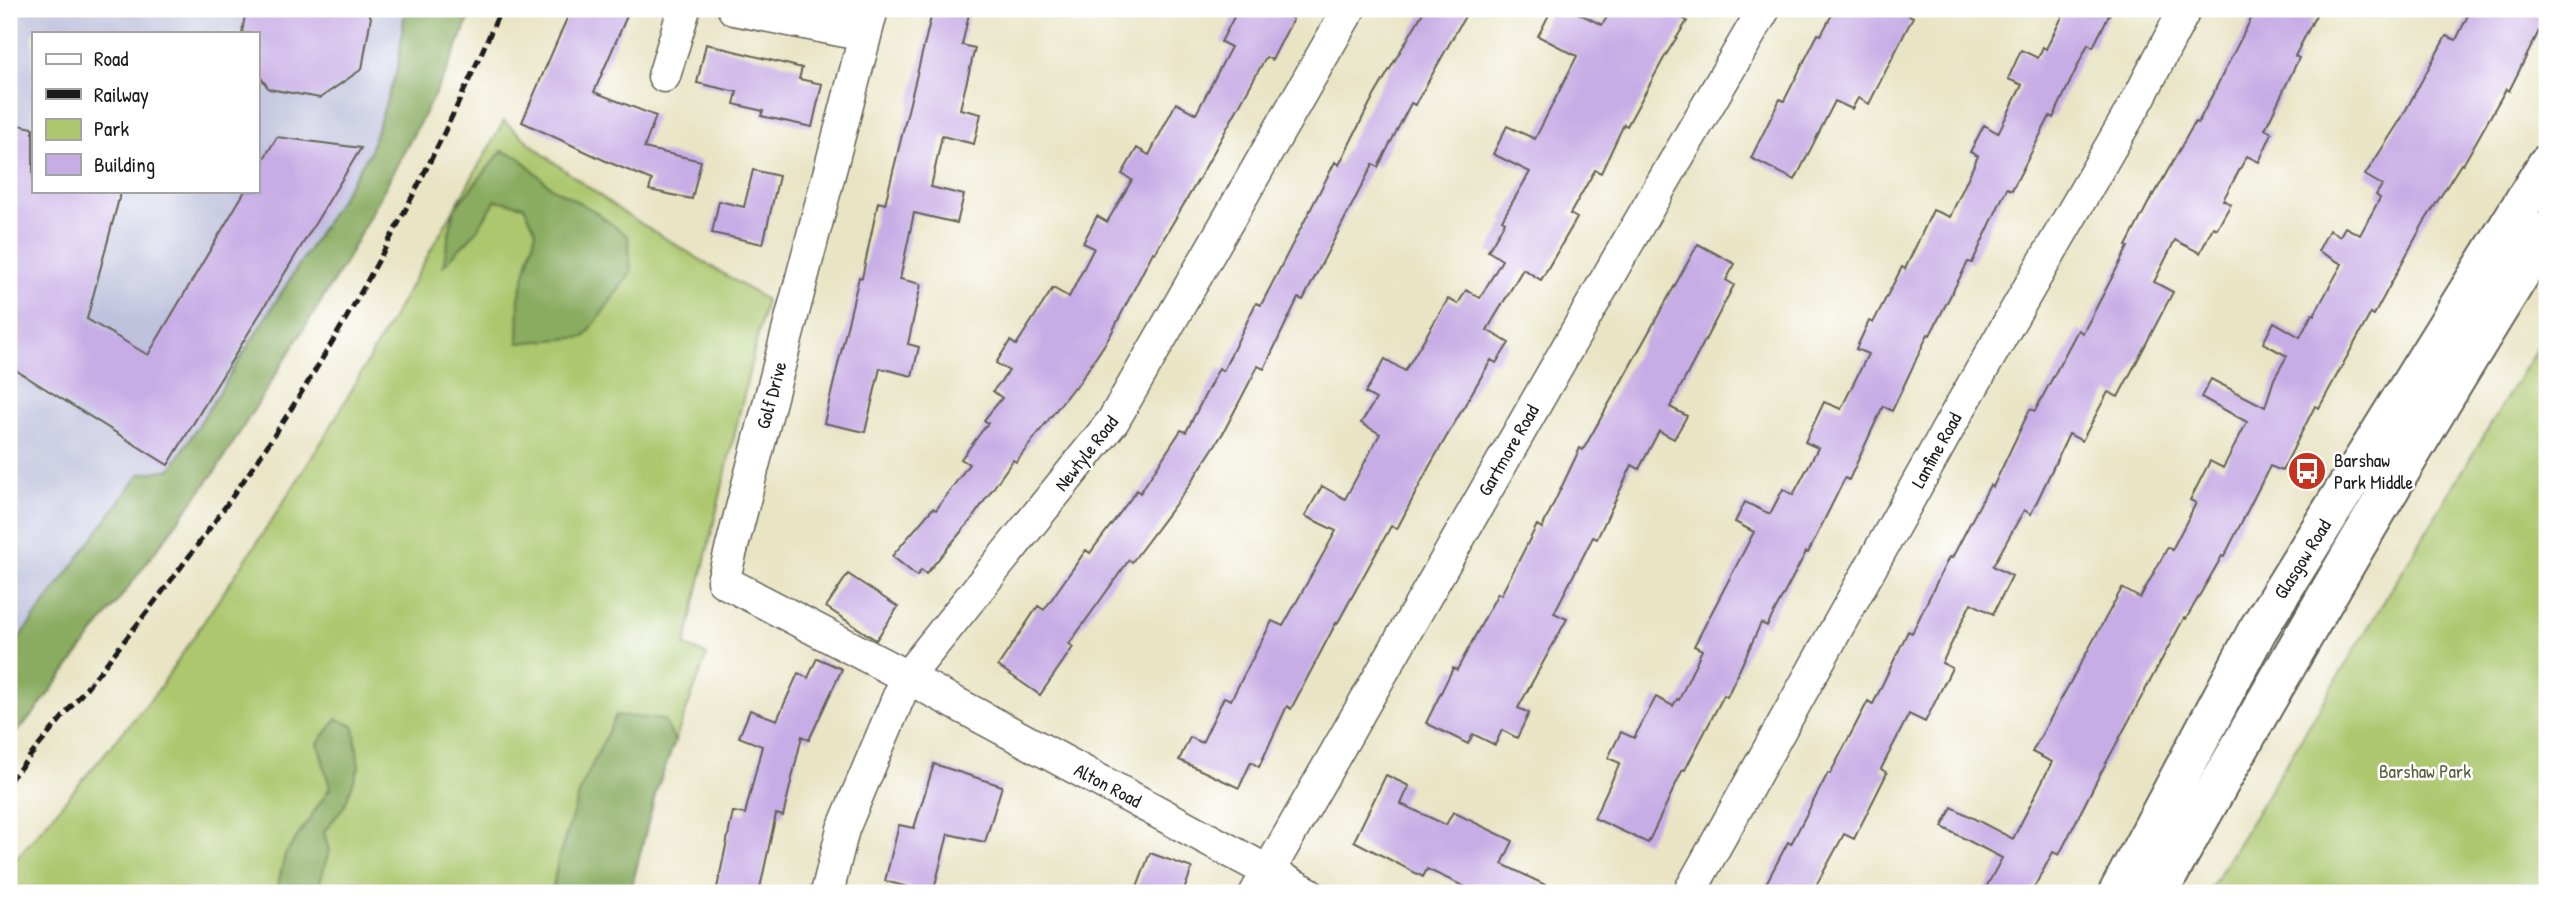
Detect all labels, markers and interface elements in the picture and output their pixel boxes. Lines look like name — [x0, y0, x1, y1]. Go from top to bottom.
legend — [32, 32, 259, 192]
text: Road — [94, 44, 128, 73]
text: Railway — [94, 80, 149, 109]
text: Park — [94, 114, 129, 143]
text: Building — [94, 150, 155, 179]
street label: Golf Drive — [750, 358, 793, 432]
street label: Gartmore Road — [1471, 399, 1545, 500]
street label: Lanfine Road — [1905, 407, 1968, 492]
street label: Newtyle Road — [1048, 409, 1124, 496]
place label: Barshaw Park Middle — [2334, 447, 2414, 495]
bus stop icon: Barshaw Park Middle — [2286, 450, 2328, 492]
street label: Glasgow Road — [2267, 514, 2337, 604]
street label: Alton Road — [1070, 756, 1147, 814]
park label: Barshaw Park — [2379, 758, 2471, 784]

